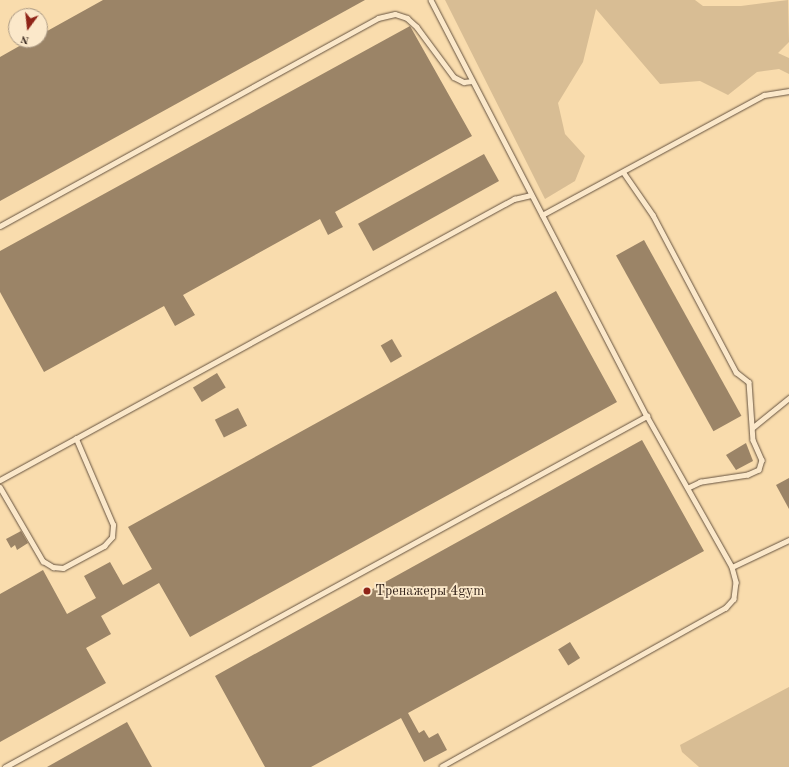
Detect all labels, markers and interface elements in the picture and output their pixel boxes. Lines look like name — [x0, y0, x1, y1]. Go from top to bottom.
north arrow — [8, 8, 48, 48]
text: N — [20, 33, 31, 46]
place label: Тренажеры 4gym — [375, 583, 484, 599]
marker: Тренажеры 4gym — [362, 586, 372, 596]

